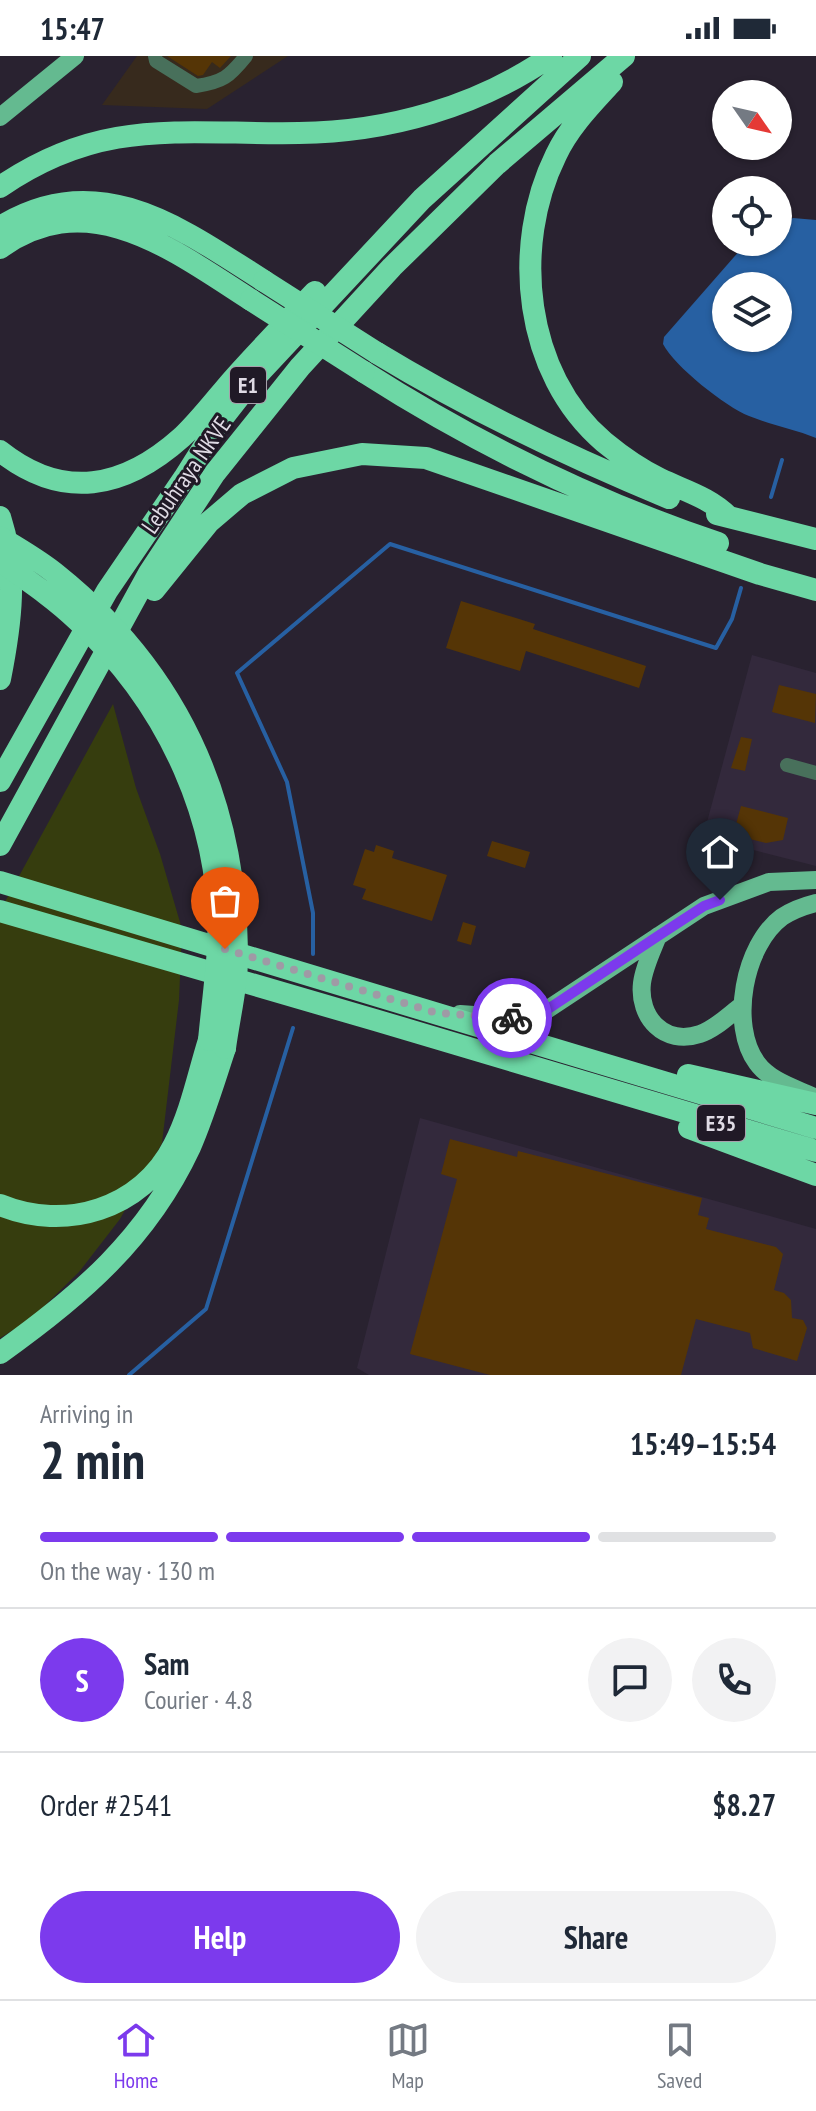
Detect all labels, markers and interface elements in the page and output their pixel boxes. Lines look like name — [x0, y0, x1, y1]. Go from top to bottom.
text: 15:47 — [40, 9, 105, 48]
north arrow — [712, 80, 792, 160]
map controls — [712, 80, 792, 352]
button: locate — [712, 176, 792, 256]
button: layers — [712, 272, 792, 352]
road number: E1 — [230, 367, 266, 403]
street label: Lebuhraya NKVE — [134, 410, 238, 540]
pin — [686, 818, 754, 900]
icon: home — [698, 830, 742, 874]
pin — [191, 867, 259, 949]
icon: bag — [203, 879, 247, 923]
courier — [472, 978, 552, 1058]
icon: bike — [490, 996, 534, 1040]
road number: E35 — [697, 1105, 745, 1141]
text: Arriving in — [40, 1397, 133, 1430]
text: 15:49–15:54 — [630, 1424, 776, 1463]
text: 2 min — [40, 1426, 145, 1493]
text: On the way · 130 m — [40, 1554, 215, 1587]
button: chat — [588, 1638, 672, 1722]
button: phone — [692, 1638, 776, 1722]
text: Sam — [144, 1644, 189, 1683]
text: S — [75, 1661, 89, 1700]
text: Courier · 4.8 — [144, 1683, 253, 1716]
text: Order #2541 — [40, 1785, 172, 1824]
text: $8.27 — [712, 1785, 776, 1824]
button: Help — [40, 1891, 400, 1983]
button: Share — [416, 1891, 776, 1983]
tab: Home — [114, 2018, 158, 2094]
tab: Map — [386, 2018, 430, 2094]
tab: Saved — [657, 2018, 702, 2094]

